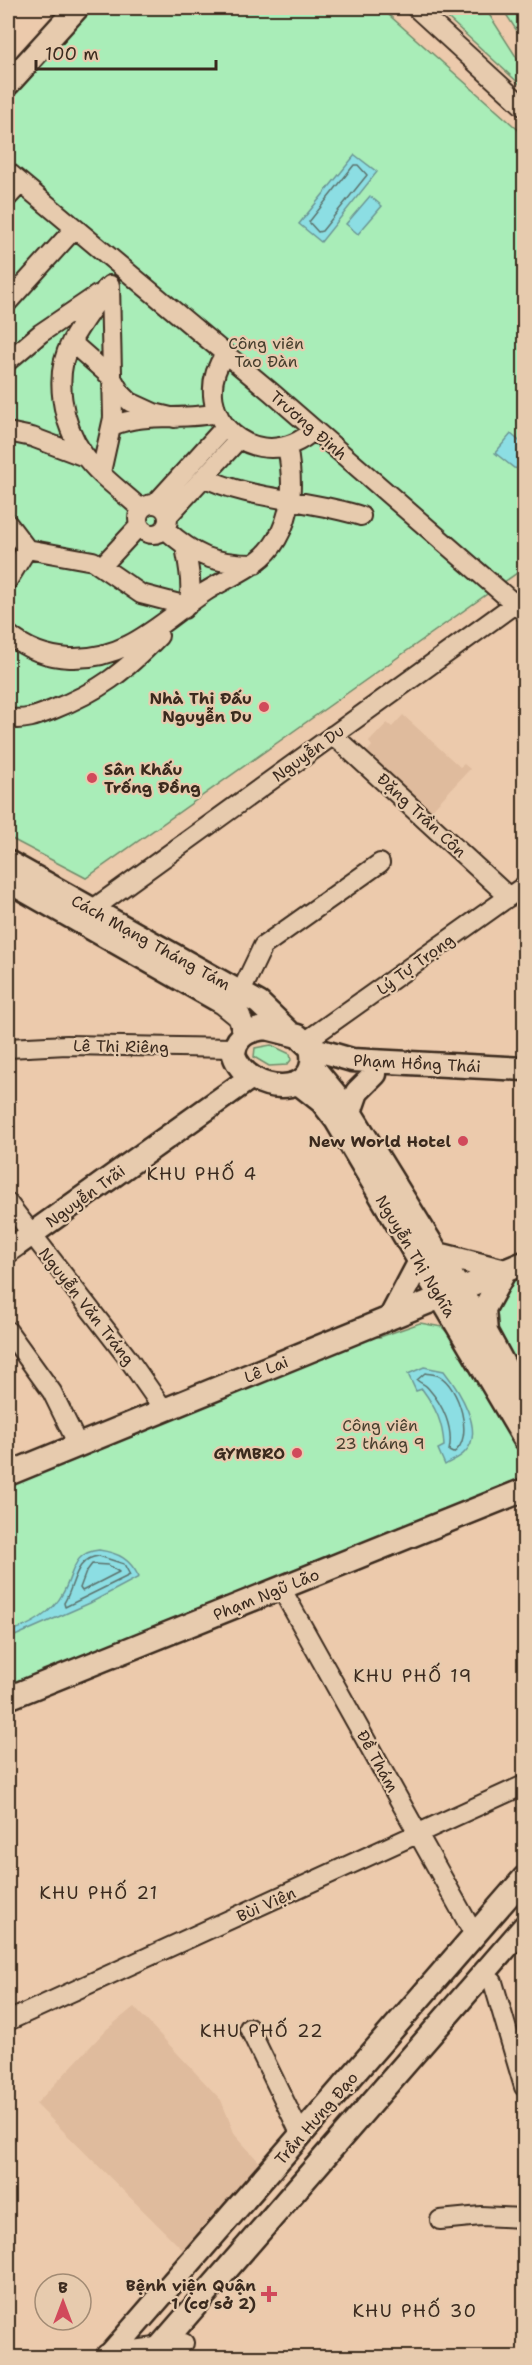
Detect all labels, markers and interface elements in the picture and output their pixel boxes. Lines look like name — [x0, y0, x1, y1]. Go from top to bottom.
scale bar — [36, 33, 216, 71]
text: 100 m — [45, 42, 99, 66]
park label: Công viên Tao Đàn — [228, 333, 304, 372]
street label: Trương Định — [266, 386, 352, 465]
place label: Nhà Thi Đấu Nguyễn Du — [150, 688, 252, 727]
marker: Nhà Thi Đấu Nguyễn Du — [257, 700, 271, 714]
street label: Nguyễn Du — [268, 720, 348, 787]
place label: Sân Khấu Trống Đồng — [104, 759, 201, 798]
street label: Đặng Trần Côn — [373, 769, 471, 862]
marker: Sân Khấu Trống Đồng — [85, 771, 99, 785]
street label: Cách Mạng Tháng Tám — [67, 890, 234, 995]
street label: Lý Tự Trọng — [372, 929, 458, 1000]
street label: Lê Thị Riêng — [73, 1035, 169, 1058]
street label: Phạm Hồng Thái — [353, 1050, 481, 1077]
place label: New World Hotel — [308, 1131, 451, 1152]
marker: New World Hotel — [456, 1134, 470, 1148]
street label: Nguyễn Trãi — [41, 1160, 129, 1232]
district label: KHU PHỐ 4 — [146, 1160, 258, 1186]
street label: Nguyễn Thị Nghĩa — [371, 1191, 460, 1321]
street label: Nguyễn Văn Tráng — [34, 1243, 139, 1370]
street label: Lê Lai — [241, 1351, 291, 1388]
park label: Công viên 23 tháng 9 — [335, 1415, 425, 1454]
place label: GYMBRO — [213, 1443, 285, 1464]
marker: GYMBRO — [290, 1446, 304, 1460]
street label: Phạm Ngũ Lão — [210, 1564, 322, 1625]
district label: KHU PHỐ 19 — [353, 1662, 473, 1688]
street label: Ðề Thám — [352, 1726, 403, 1796]
district label: KHU PHỐ 21 — [39, 1879, 159, 1905]
street label: Bùi Viện — [233, 1882, 299, 1927]
district label: KHU PHỐ 22 — [200, 2017, 324, 2043]
street label: Trần Hưng Đạo — [270, 2067, 363, 2169]
north arrow — [33, 2272, 93, 2332]
place label: Bệnh viện Quận 1 (cơ sở 2) — [126, 2275, 256, 2314]
text: B — [58, 2277, 68, 2298]
marker: Bệnh viện Quận 1 (cơ sở 2) — [260, 2285, 278, 2303]
district label: KHU PHỐ 30 — [352, 2297, 478, 2323]

